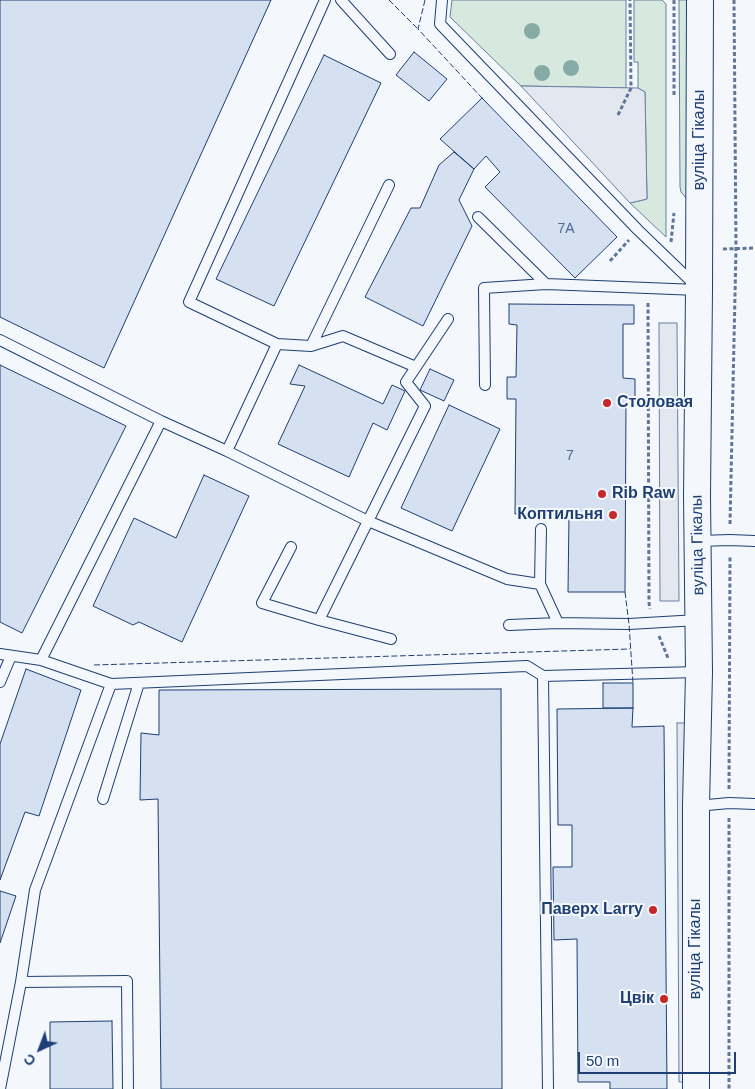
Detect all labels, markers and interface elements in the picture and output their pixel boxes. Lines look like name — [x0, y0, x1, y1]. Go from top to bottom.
street label: вуліца Гікалы — [690, 90, 710, 190]
house number: 7А — [557, 221, 575, 237]
place label: Столовая — [617, 393, 693, 413]
marker: Столовая — [601, 397, 613, 409]
house number: 7 — [566, 448, 574, 464]
place label: Rib Raw — [612, 484, 675, 504]
marker: Rib Raw — [596, 488, 608, 500]
street label: вуліца Гікалы — [688, 495, 708, 595]
place label: Коптильня — [517, 505, 603, 525]
marker: Коптильня — [607, 509, 619, 521]
street label: вуліца Гікалы — [686, 899, 706, 999]
place label: Паверх Larry — [541, 900, 643, 920]
marker: Паверх Larry — [647, 904, 659, 916]
place label: Цвік — [620, 989, 654, 1009]
marker: Цвік — [658, 993, 670, 1005]
north arrow — [15, 1024, 65, 1074]
scale bar — [580, 1042, 738, 1074]
text: С — [21, 1051, 39, 1069]
text: 50 m — [586, 1052, 619, 1069]

